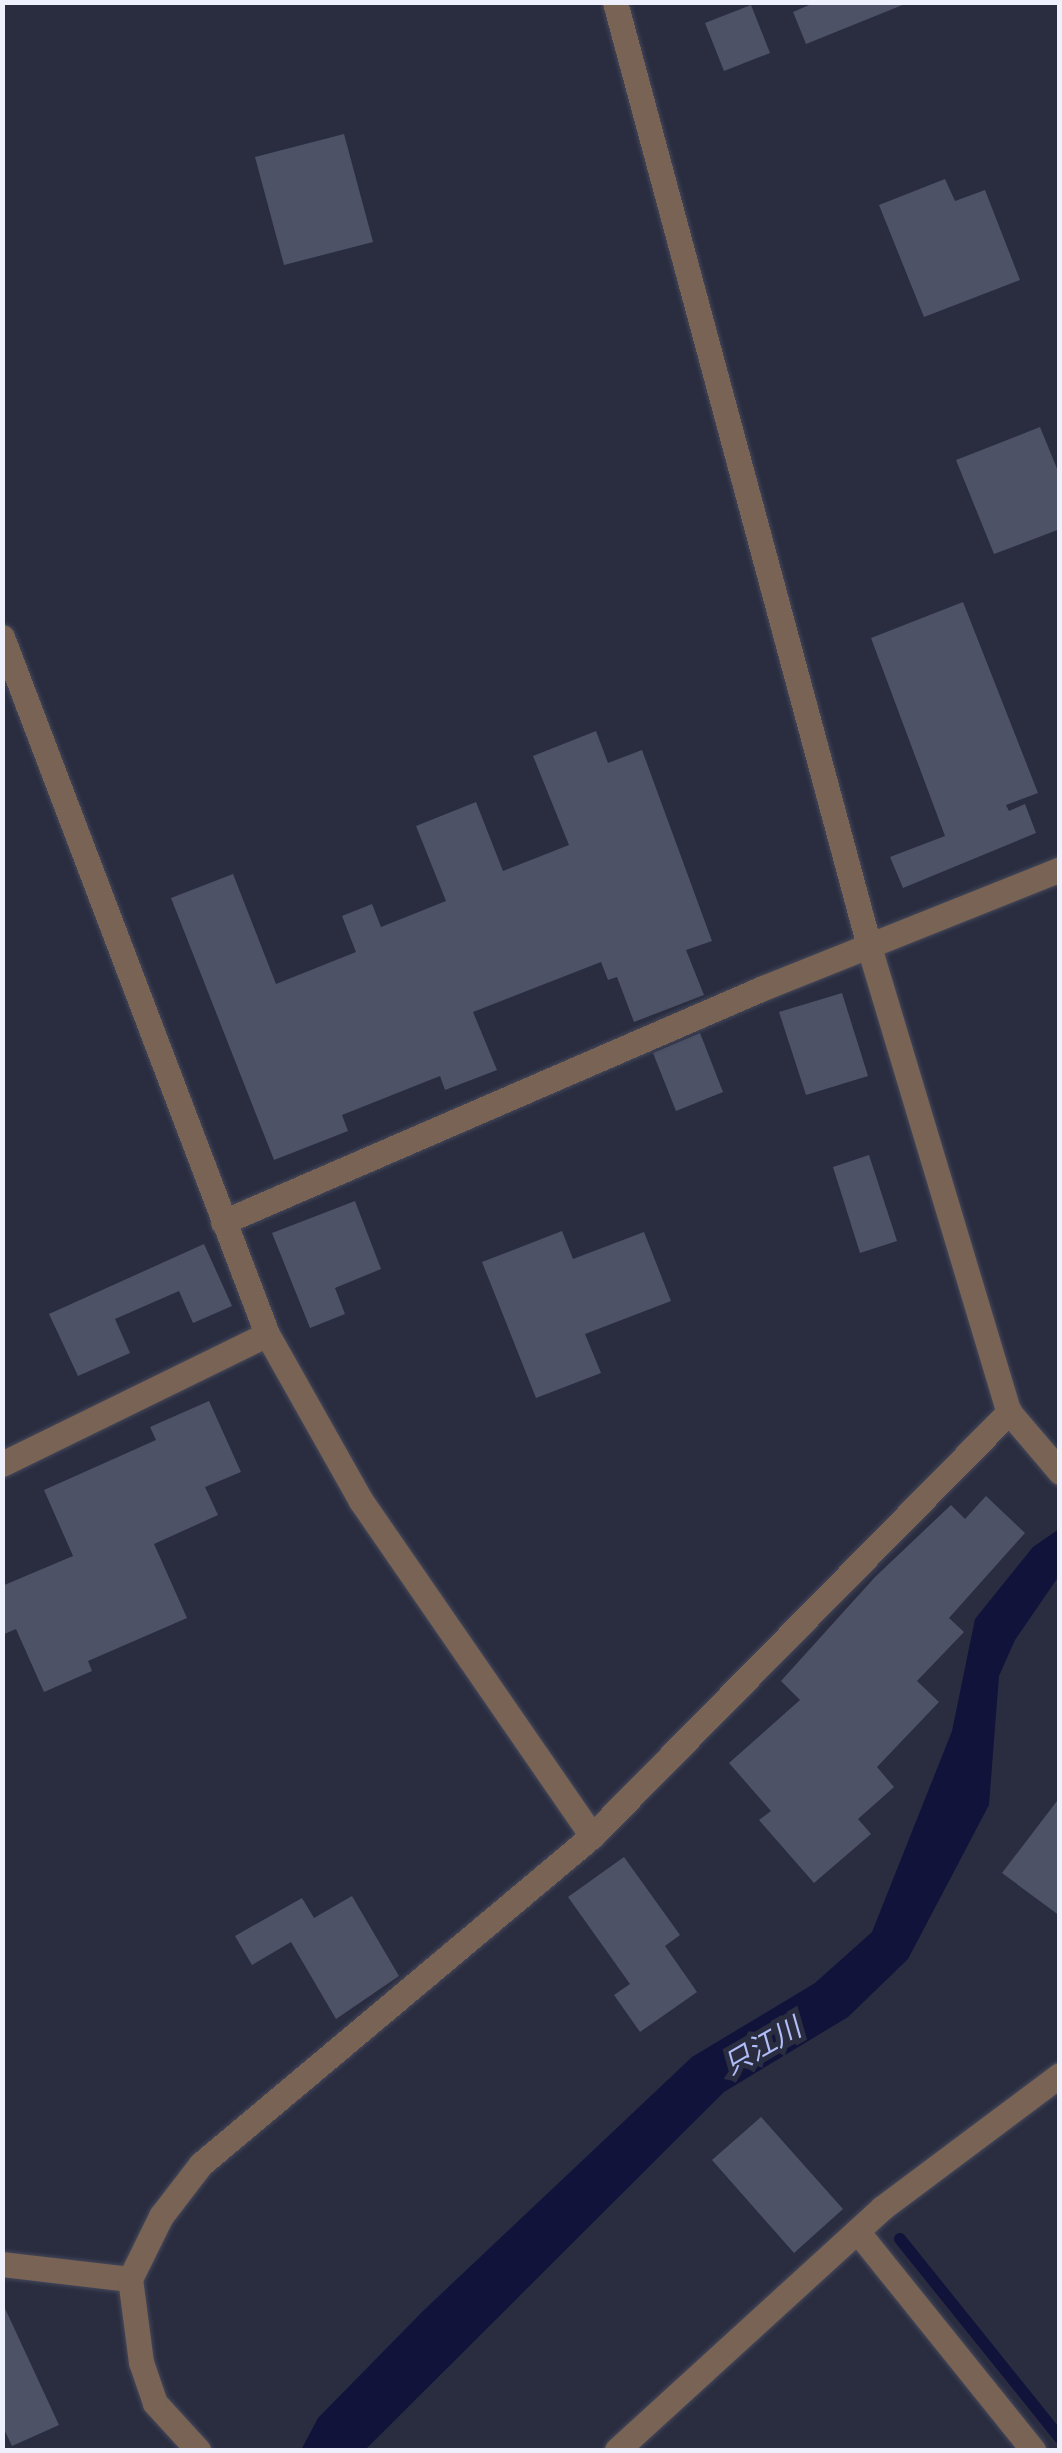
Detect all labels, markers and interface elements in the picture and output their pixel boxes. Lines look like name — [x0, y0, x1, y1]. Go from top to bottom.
water label: 只江川 — [717, 2010, 807, 2082]

